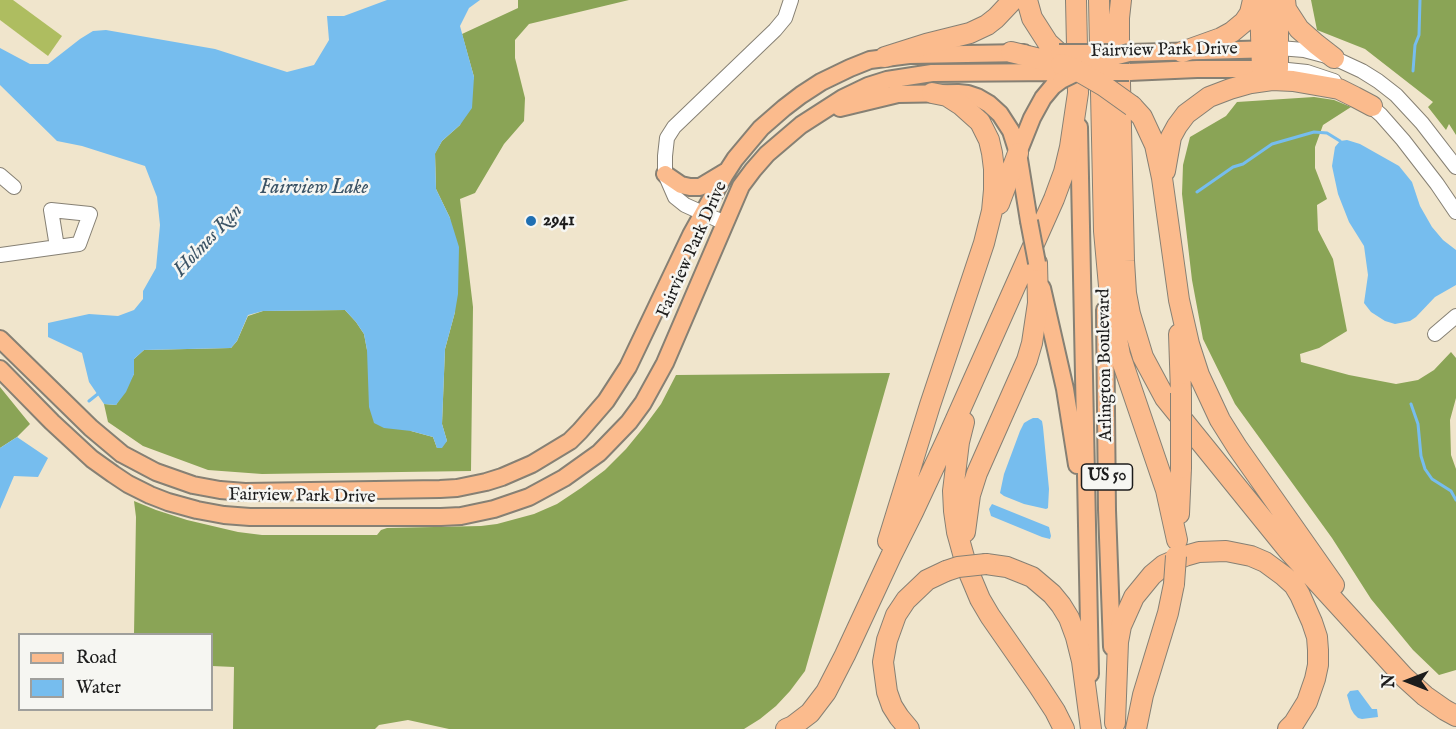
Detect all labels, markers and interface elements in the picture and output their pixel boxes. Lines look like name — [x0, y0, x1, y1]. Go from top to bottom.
street label: Fairview Park Drive — [1090, 39, 1238, 63]
water label: Fairview Lake — [260, 177, 368, 201]
street label: Fairview Park Drive — [653, 178, 733, 322]
water label: Holmes Run — [169, 200, 249, 282]
place label: 2941 — [543, 210, 575, 232]
marker: 2941 — [524, 214, 538, 228]
street label: Arlington Boulevard — [1094, 288, 1118, 442]
road number: US 50 — [1082, 464, 1132, 490]
street label: Fairview Park Drive — [228, 485, 376, 509]
legend — [18, 633, 213, 711]
text: Road — [76, 647, 117, 670]
north arrow — [1378, 651, 1438, 711]
text: N — [1380, 674, 1400, 688]
text: Water — [76, 677, 121, 700]

